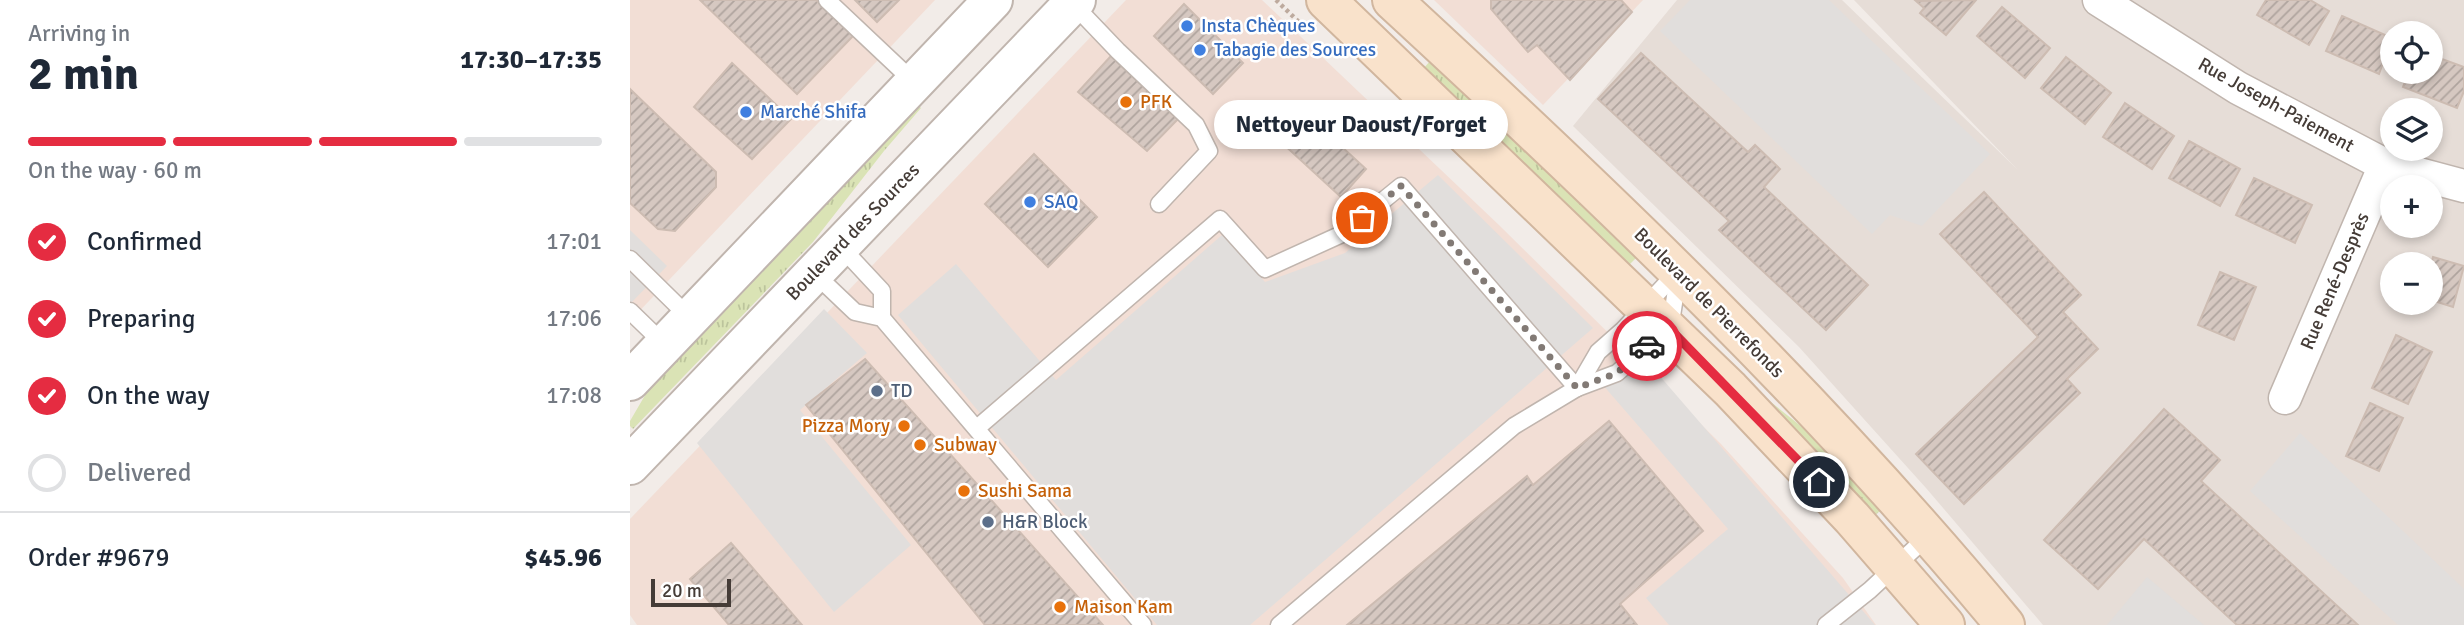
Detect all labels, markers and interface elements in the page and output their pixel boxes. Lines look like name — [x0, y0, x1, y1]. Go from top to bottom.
place label: Insta Chèques — [1201, 14, 1315, 38]
marker: Insta Chèques — [1179, 18, 1195, 34]
text: Arriving in — [28, 19, 130, 48]
map controls — [2380, 21, 2443, 315]
button: locate — [2380, 21, 2443, 84]
place label: Tabagie des Sources — [1214, 38, 1376, 62]
marker: Tabagie des Sources — [1192, 42, 1208, 58]
text: 17:30–17:35 — [460, 44, 602, 76]
text: 2 min — [28, 46, 139, 102]
street label: Rue Joseph-Paiement — [2194, 52, 2359, 158]
place label: PFK — [1140, 90, 1173, 114]
marker: PFK — [1118, 94, 1134, 110]
button: layers — [2380, 98, 2443, 161]
callout: Nettoyeur Daoust/Forget — [1215, 99, 1509, 148]
place label: Marché Shifa — [760, 100, 867, 124]
marker: Marché Shifa — [738, 104, 754, 120]
text: Nettoyeur Daoust/Forget — [1235, 110, 1487, 139]
text: On the way · 60 m — [28, 156, 202, 185]
street label: Boulevard des Sources — [781, 158, 925, 306]
button: + — [2380, 175, 2443, 238]
pin — [1332, 188, 1392, 248]
place label: SAQ — [1044, 190, 1078, 214]
marker: SAQ — [1022, 194, 1038, 210]
icon: bag — [1343, 199, 1381, 237]
street label: Rue René-Desprès — [2295, 209, 2375, 353]
icon: check — [28, 223, 66, 261]
street label: Boulevard de Pierrefonds — [1629, 223, 1789, 383]
text: Confirmed — [87, 226, 202, 258]
text: 17:01 — [546, 227, 602, 256]
button: − — [2380, 252, 2443, 315]
icon: check — [28, 300, 66, 338]
text: Preparing — [87, 303, 195, 335]
text: 17:06 — [546, 304, 602, 333]
courier — [1612, 311, 1682, 381]
icon: car — [1628, 327, 1666, 365]
icon: check — [28, 377, 66, 415]
place label: TD — [891, 379, 913, 403]
text: On the way — [87, 380, 210, 412]
text: 17:08 — [546, 381, 602, 410]
marker: TD — [869, 383, 885, 399]
place label: Pizza Mory — [802, 414, 890, 438]
marker: Pizza Mory — [896, 418, 912, 434]
place label: Subway — [934, 433, 997, 457]
marker: Subway — [912, 437, 928, 453]
pin — [1789, 452, 1849, 512]
text: Delivered — [87, 457, 192, 489]
icon: home — [1800, 463, 1838, 501]
place label: Sushi Sama — [978, 479, 1072, 503]
marker: Sushi Sama — [956, 483, 972, 499]
place label: H&R Block — [1002, 510, 1088, 534]
marker: H&R Block — [980, 514, 996, 530]
text: Order #9679 — [28, 542, 169, 574]
text: $45.96 — [524, 542, 602, 574]
scale bar — [651, 576, 732, 608]
text: 20 m — [662, 579, 702, 603]
place label: Maison Kam — [1074, 595, 1173, 619]
marker: Maison Kam — [1052, 599, 1068, 615]

